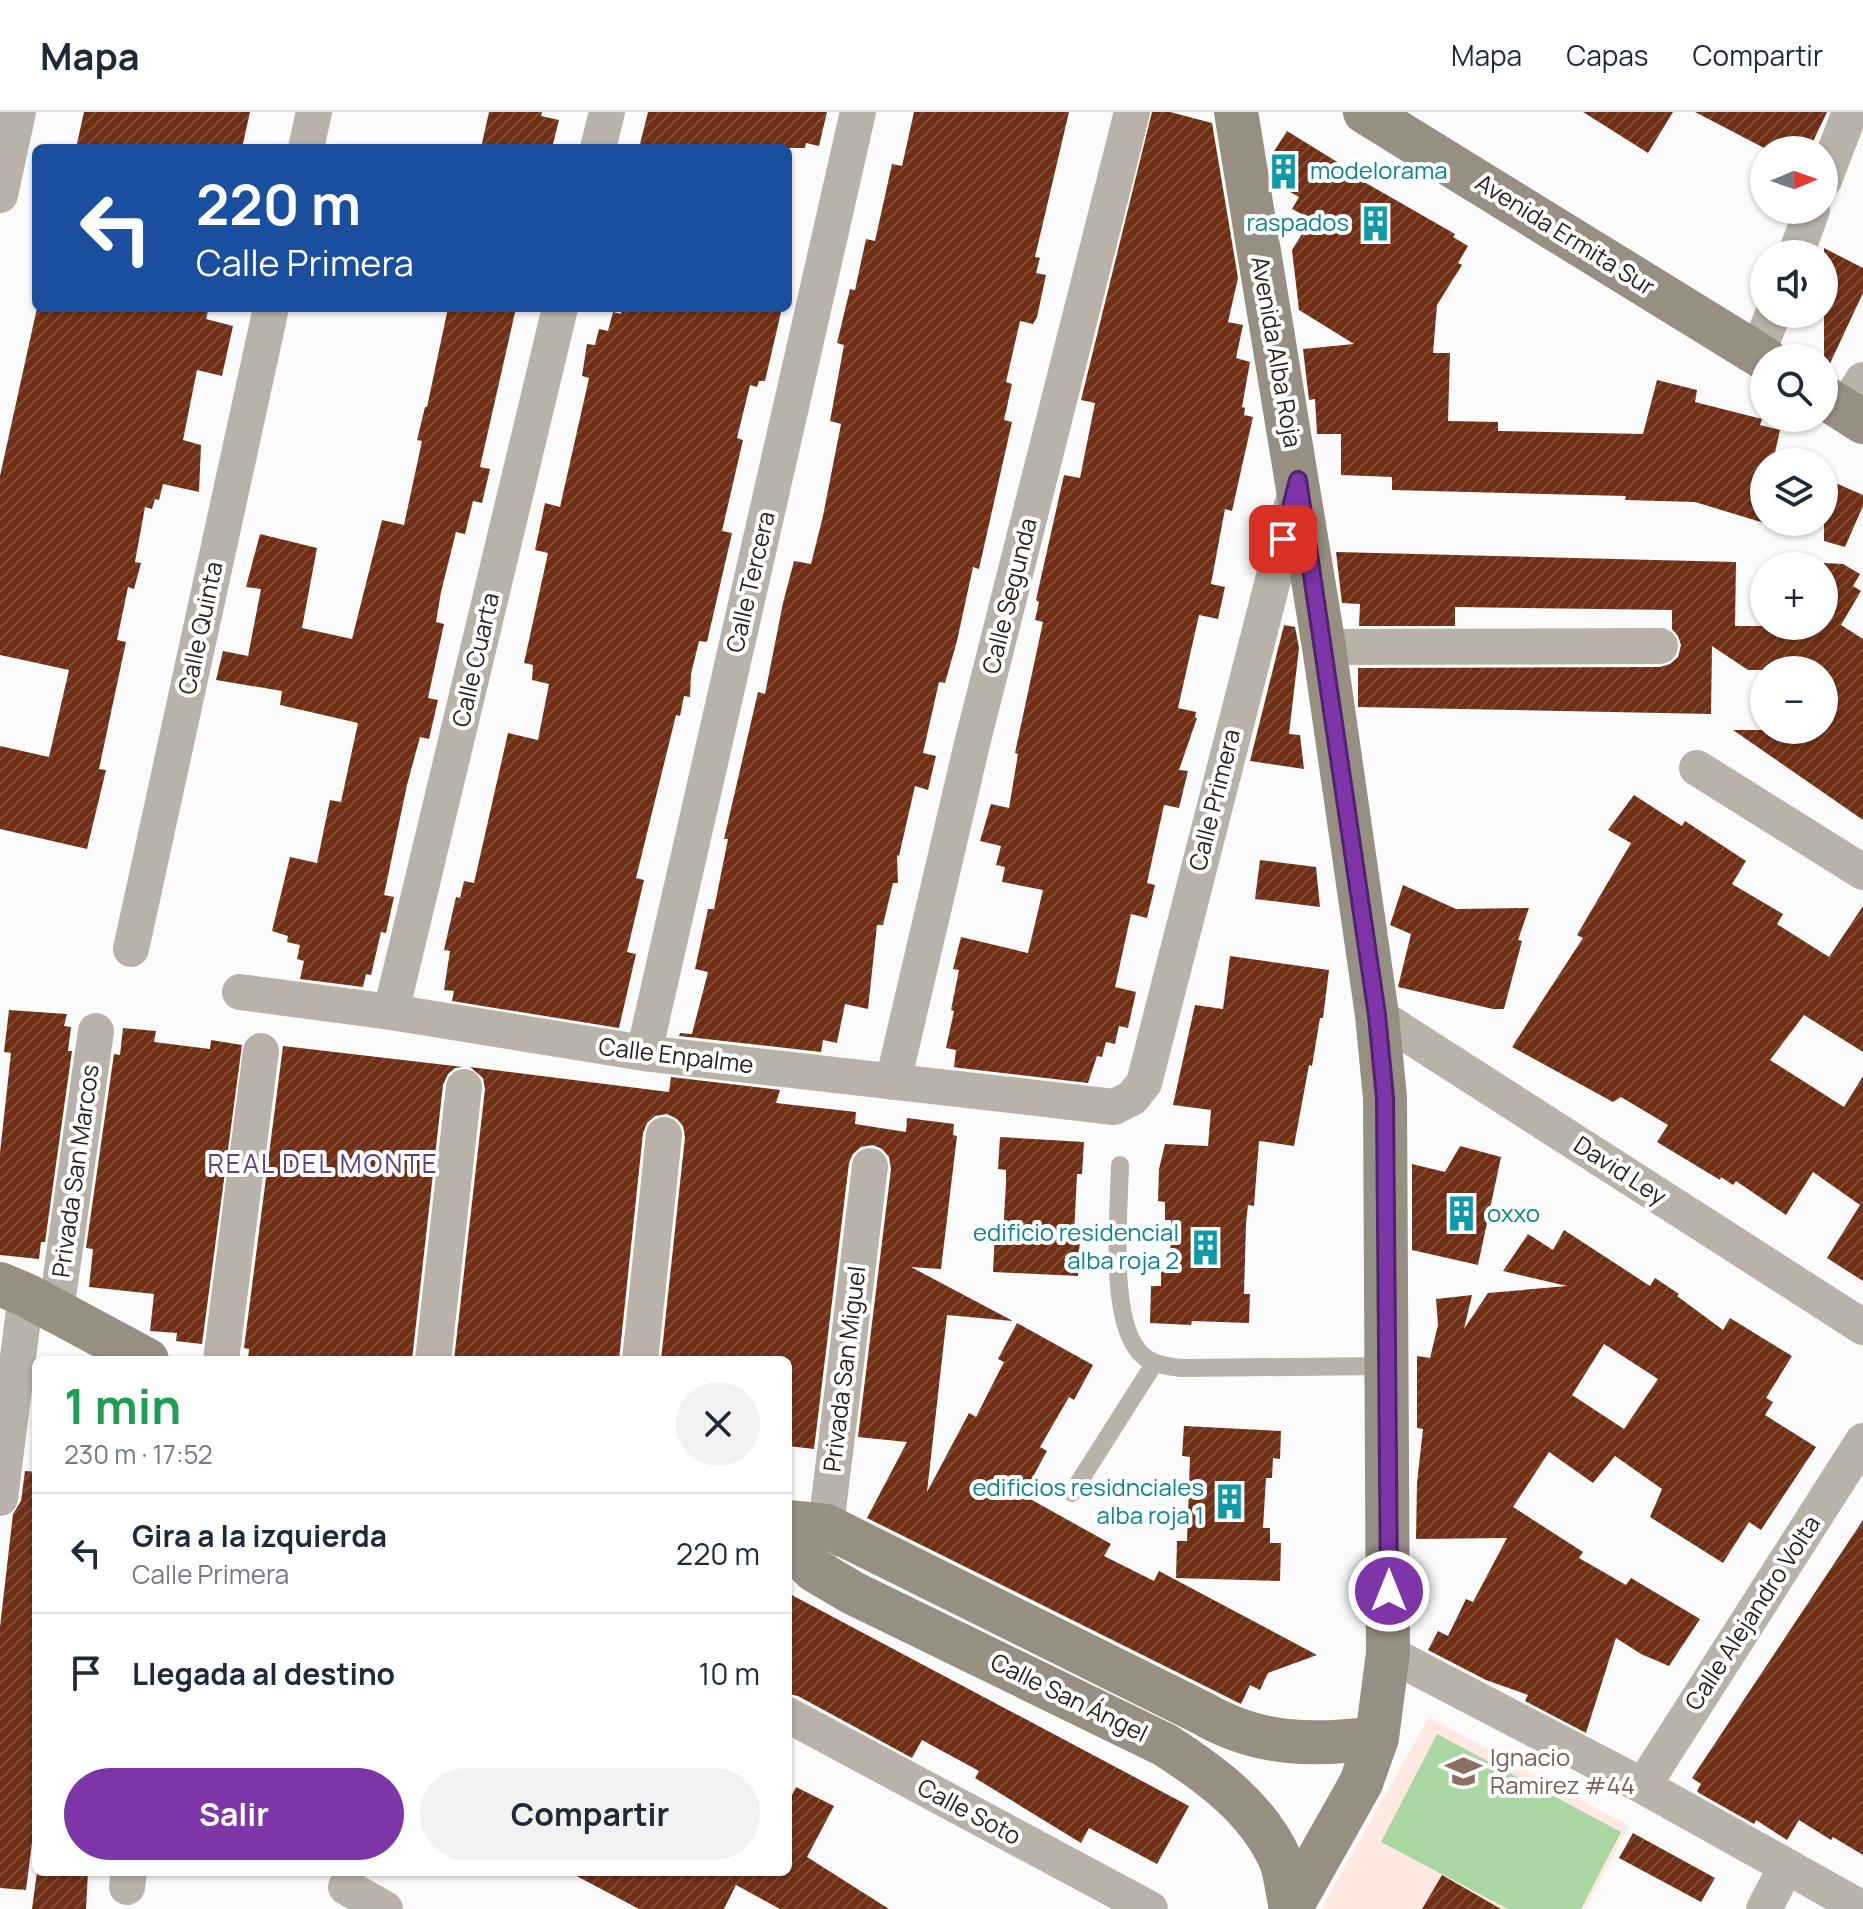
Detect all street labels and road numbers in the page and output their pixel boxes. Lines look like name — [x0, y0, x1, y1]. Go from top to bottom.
street label: Avenida Ermita Sur — [1470, 165, 1662, 302]
street label: Avenida Alba Roja — [1244, 254, 1311, 450]
street label: Calle Tercera — [717, 508, 782, 655]
street label: Calle Segunda — [973, 514, 1044, 677]
street label: Calle Quinta — [169, 558, 230, 697]
street label: Calle Cuarta — [443, 589, 506, 730]
street label: Calle Primera — [1180, 725, 1247, 874]
street label: Calle Enpalme — [597, 1029, 756, 1080]
street label: Privada San Marcos — [43, 1062, 106, 1279]
street label: David Ley — [1568, 1127, 1674, 1212]
street label: Privada San Miguel — [815, 1264, 872, 1474]
street label: Calle Alejandro Volta — [1676, 1508, 1827, 1716]
street label: Calle San Ángel — [986, 1644, 1154, 1749]
street label: Calle Soto — [912, 1770, 1027, 1852]

